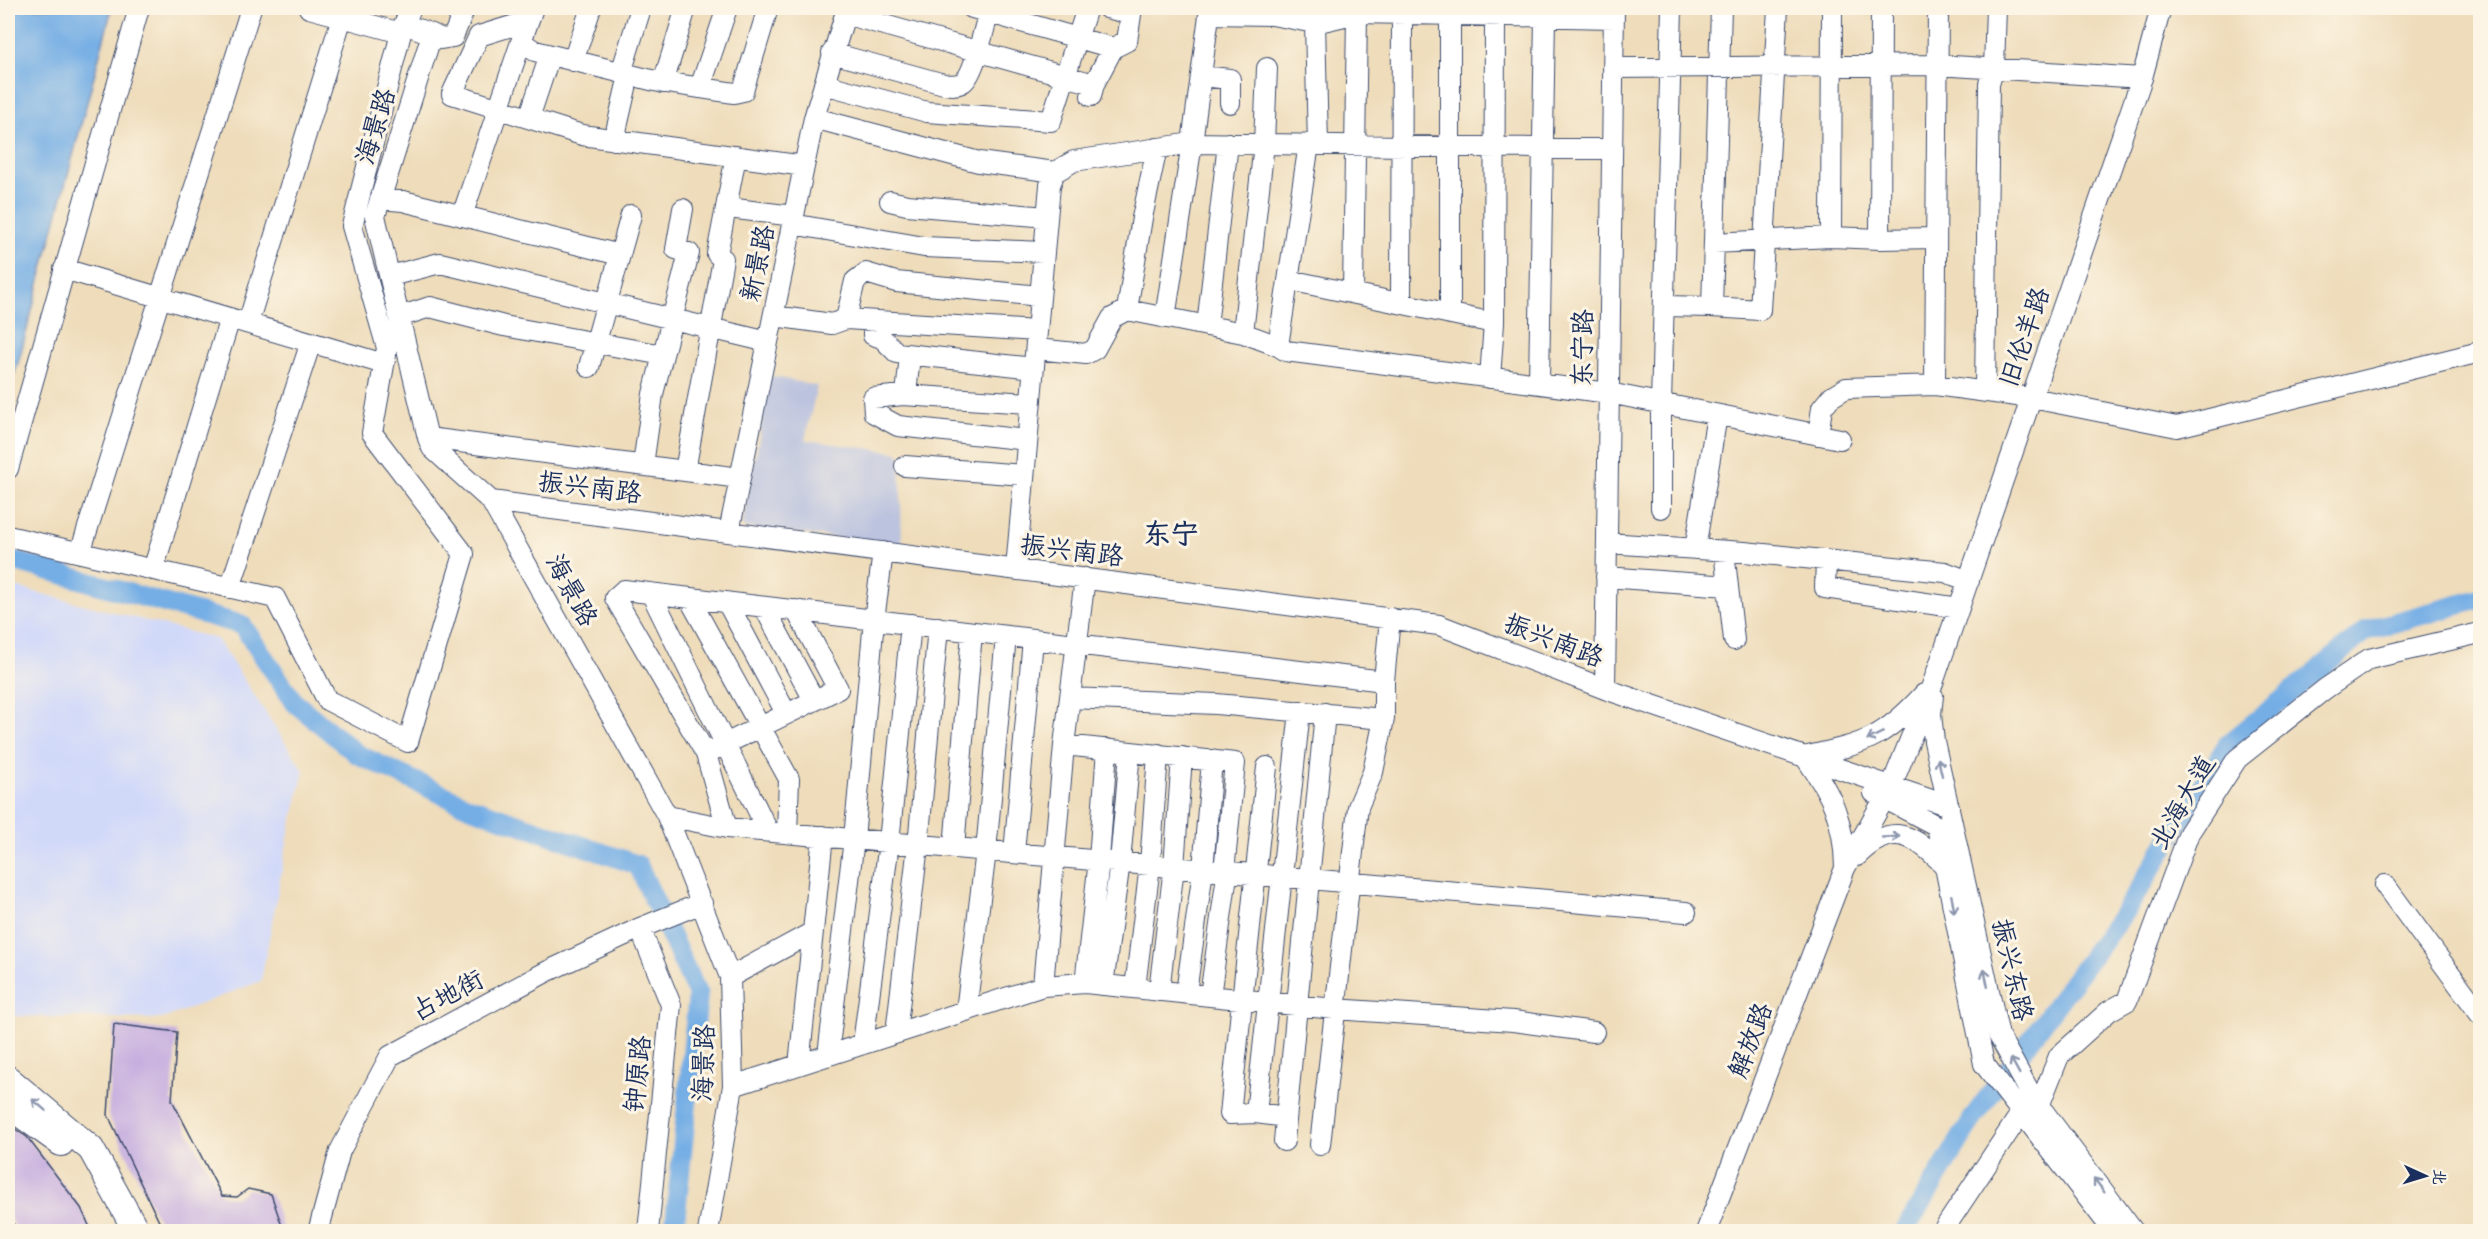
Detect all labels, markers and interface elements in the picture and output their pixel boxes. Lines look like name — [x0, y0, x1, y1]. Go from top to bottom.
street label: 海景路 — [348, 84, 402, 168]
street label: 新景路 — [733, 222, 781, 304]
street label: 旧伦羊路 — [1992, 283, 2056, 391]
street label: 东宁路 — [1565, 309, 1599, 387]
street label: 振兴南路 — [536, 465, 644, 509]
district label: 东宁 — [1143, 516, 1199, 550]
street label: 振兴南路 — [1018, 528, 1126, 572]
street label: 海景路 — [539, 548, 605, 632]
street label: 振兴南路 — [1500, 606, 1608, 674]
one-way arrow — [1867, 730, 1884, 742]
street label: 北海大道 — [2142, 749, 2222, 855]
one-way arrow — [1934, 758, 1945, 778]
one-way arrow — [1881, 831, 1900, 842]
one-way arrow — [1948, 894, 1959, 913]
street label: 振兴东路 — [1986, 916, 2040, 1024]
street label: 占地街 — [405, 963, 489, 1027]
one-way arrow — [1980, 969, 1992, 988]
street label: 解放路 — [1721, 998, 1779, 1082]
street label: 海景路 — [686, 1023, 720, 1103]
street label: 钟原路 — [617, 1034, 657, 1114]
one-way arrow — [2009, 1058, 2021, 1075]
one-way arrow — [31, 1098, 47, 1111]
north arrow — [2395, 1146, 2455, 1206]
text: 北 — [2429, 1168, 2450, 1186]
one-way arrow — [2093, 1177, 2105, 1193]

